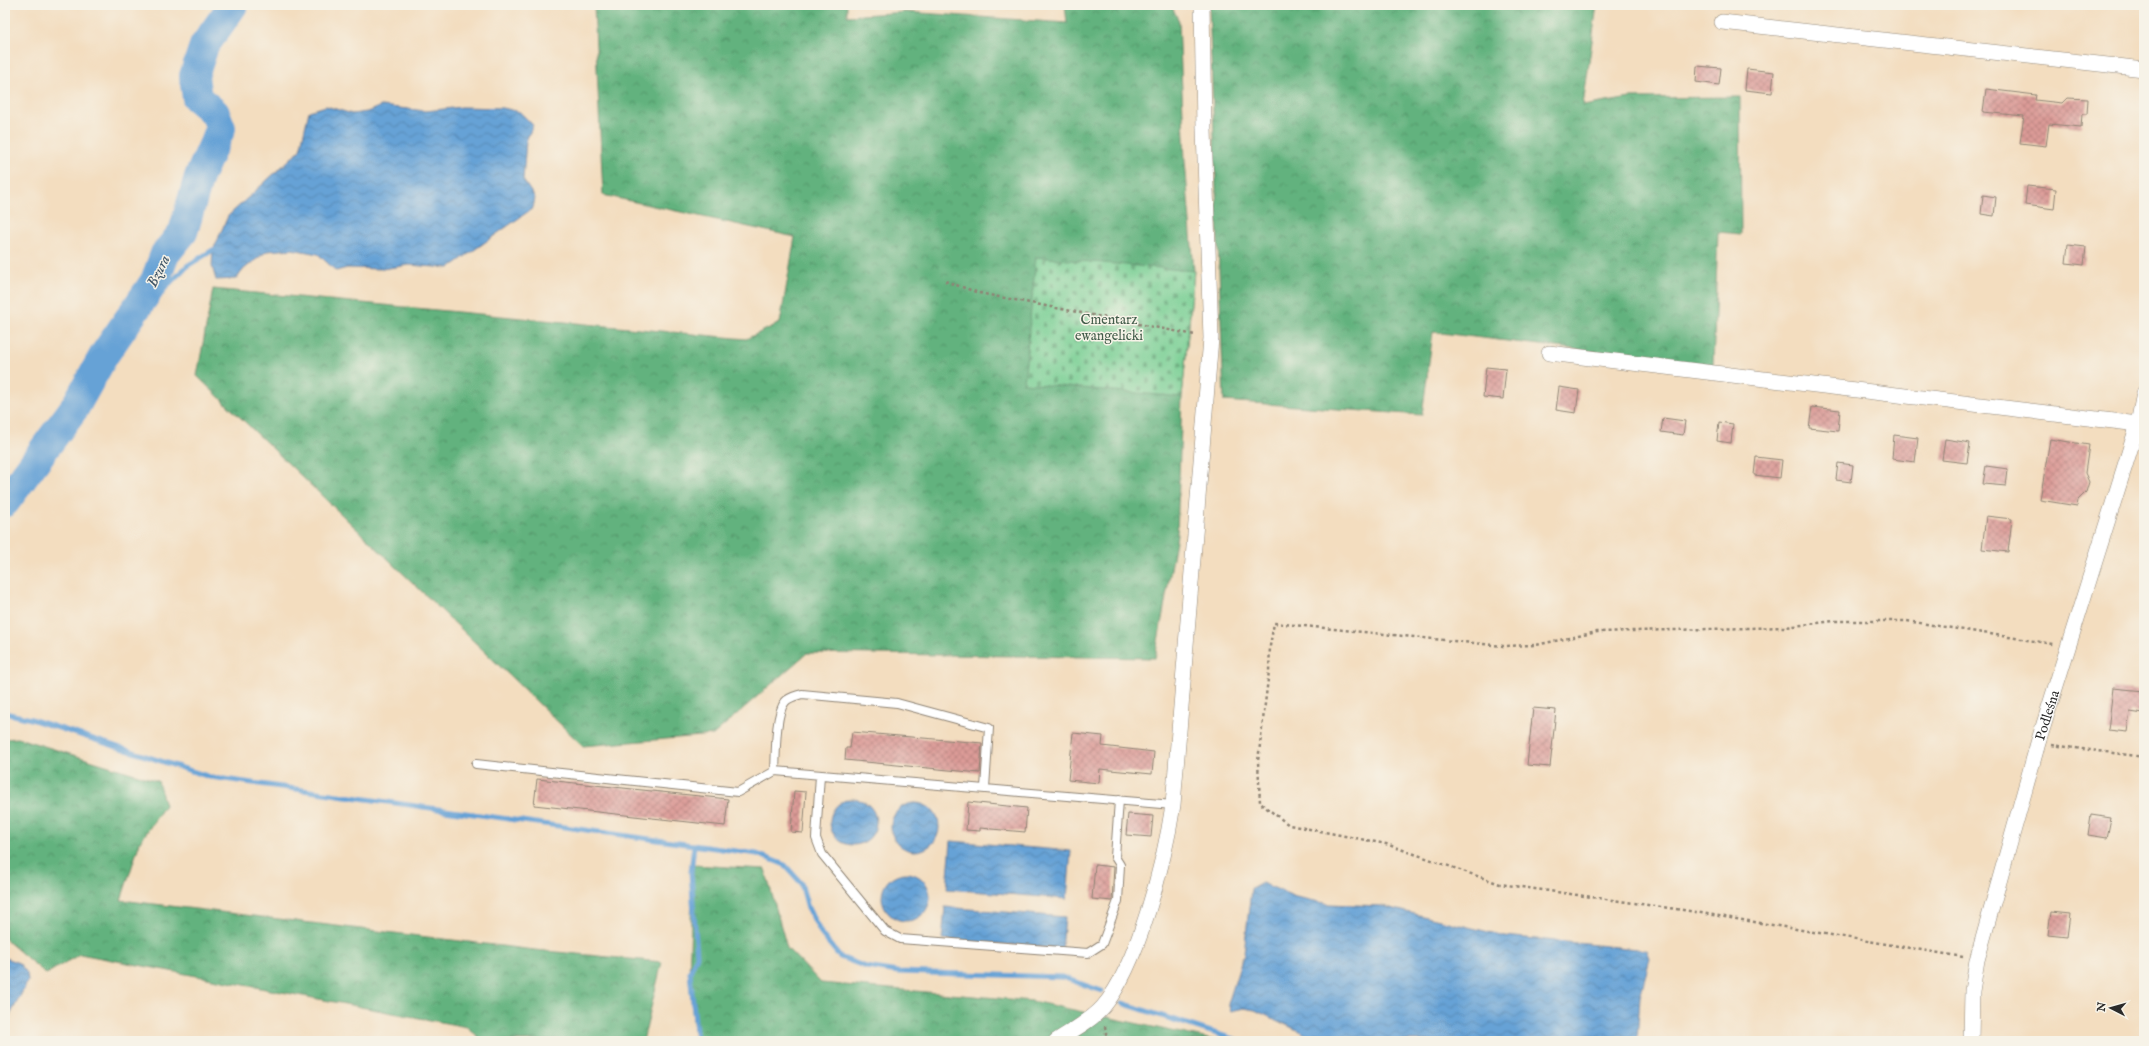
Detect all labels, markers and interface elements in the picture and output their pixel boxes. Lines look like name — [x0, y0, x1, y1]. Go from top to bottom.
water label: Bzura — [143, 252, 174, 290]
park label: Cmentarz ewangelicki — [1075, 311, 1143, 345]
street label: Podleśna — [2031, 687, 2064, 743]
north arrow — [2091, 988, 2131, 1028]
text: N — [2094, 1001, 2110, 1014]

